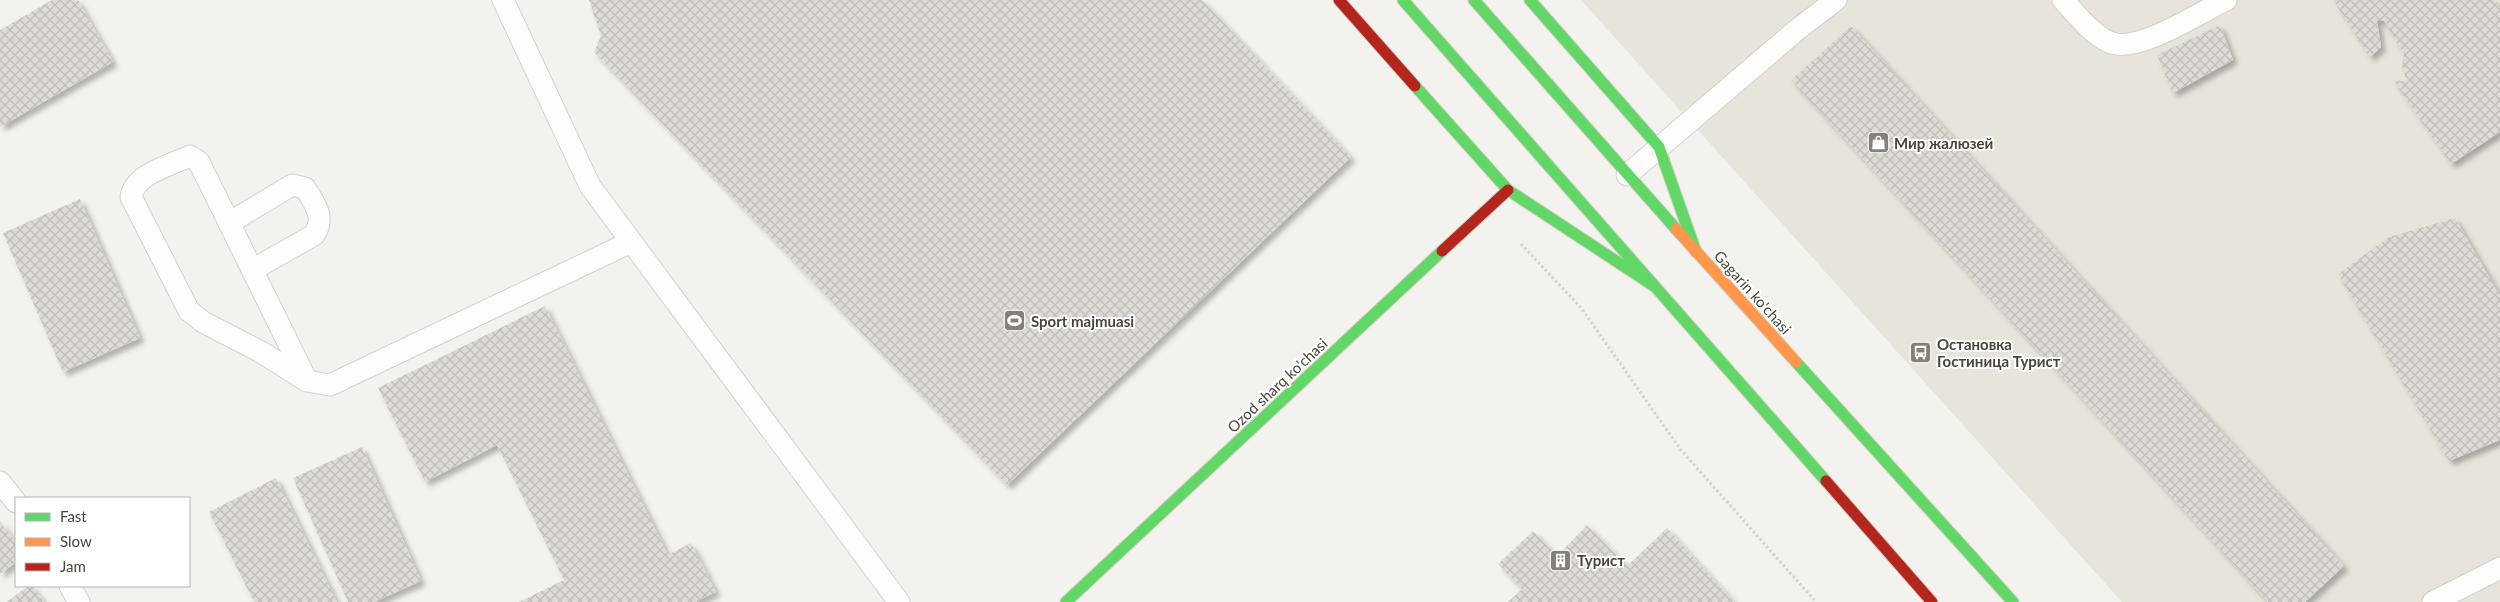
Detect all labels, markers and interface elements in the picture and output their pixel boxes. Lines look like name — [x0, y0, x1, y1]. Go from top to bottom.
shop icon: Мир жалюзей — [1866, 131, 1890, 155]
place label: Мир жалюзей — [1894, 134, 1993, 152]
street label: Gagarin ko'chasi — [1711, 247, 1795, 337]
sports icon: Sport majmuasi — [1003, 309, 1027, 333]
place label: Sport majmuasi — [1031, 312, 1134, 330]
street label: Ozod sharq ko'chasi — [1223, 334, 1331, 436]
place label: Остановка Гостиница Турист — [1937, 335, 2061, 370]
bus stop icon: Остановка Гостиница Турист — [1909, 341, 1933, 365]
legend — [15, 497, 190, 587]
text: Fast — [60, 507, 87, 525]
text: Slow — [60, 532, 92, 550]
building icon: Турист — [1549, 548, 1573, 572]
place label: Турист — [1577, 551, 1625, 569]
text: Jam — [60, 557, 86, 575]

